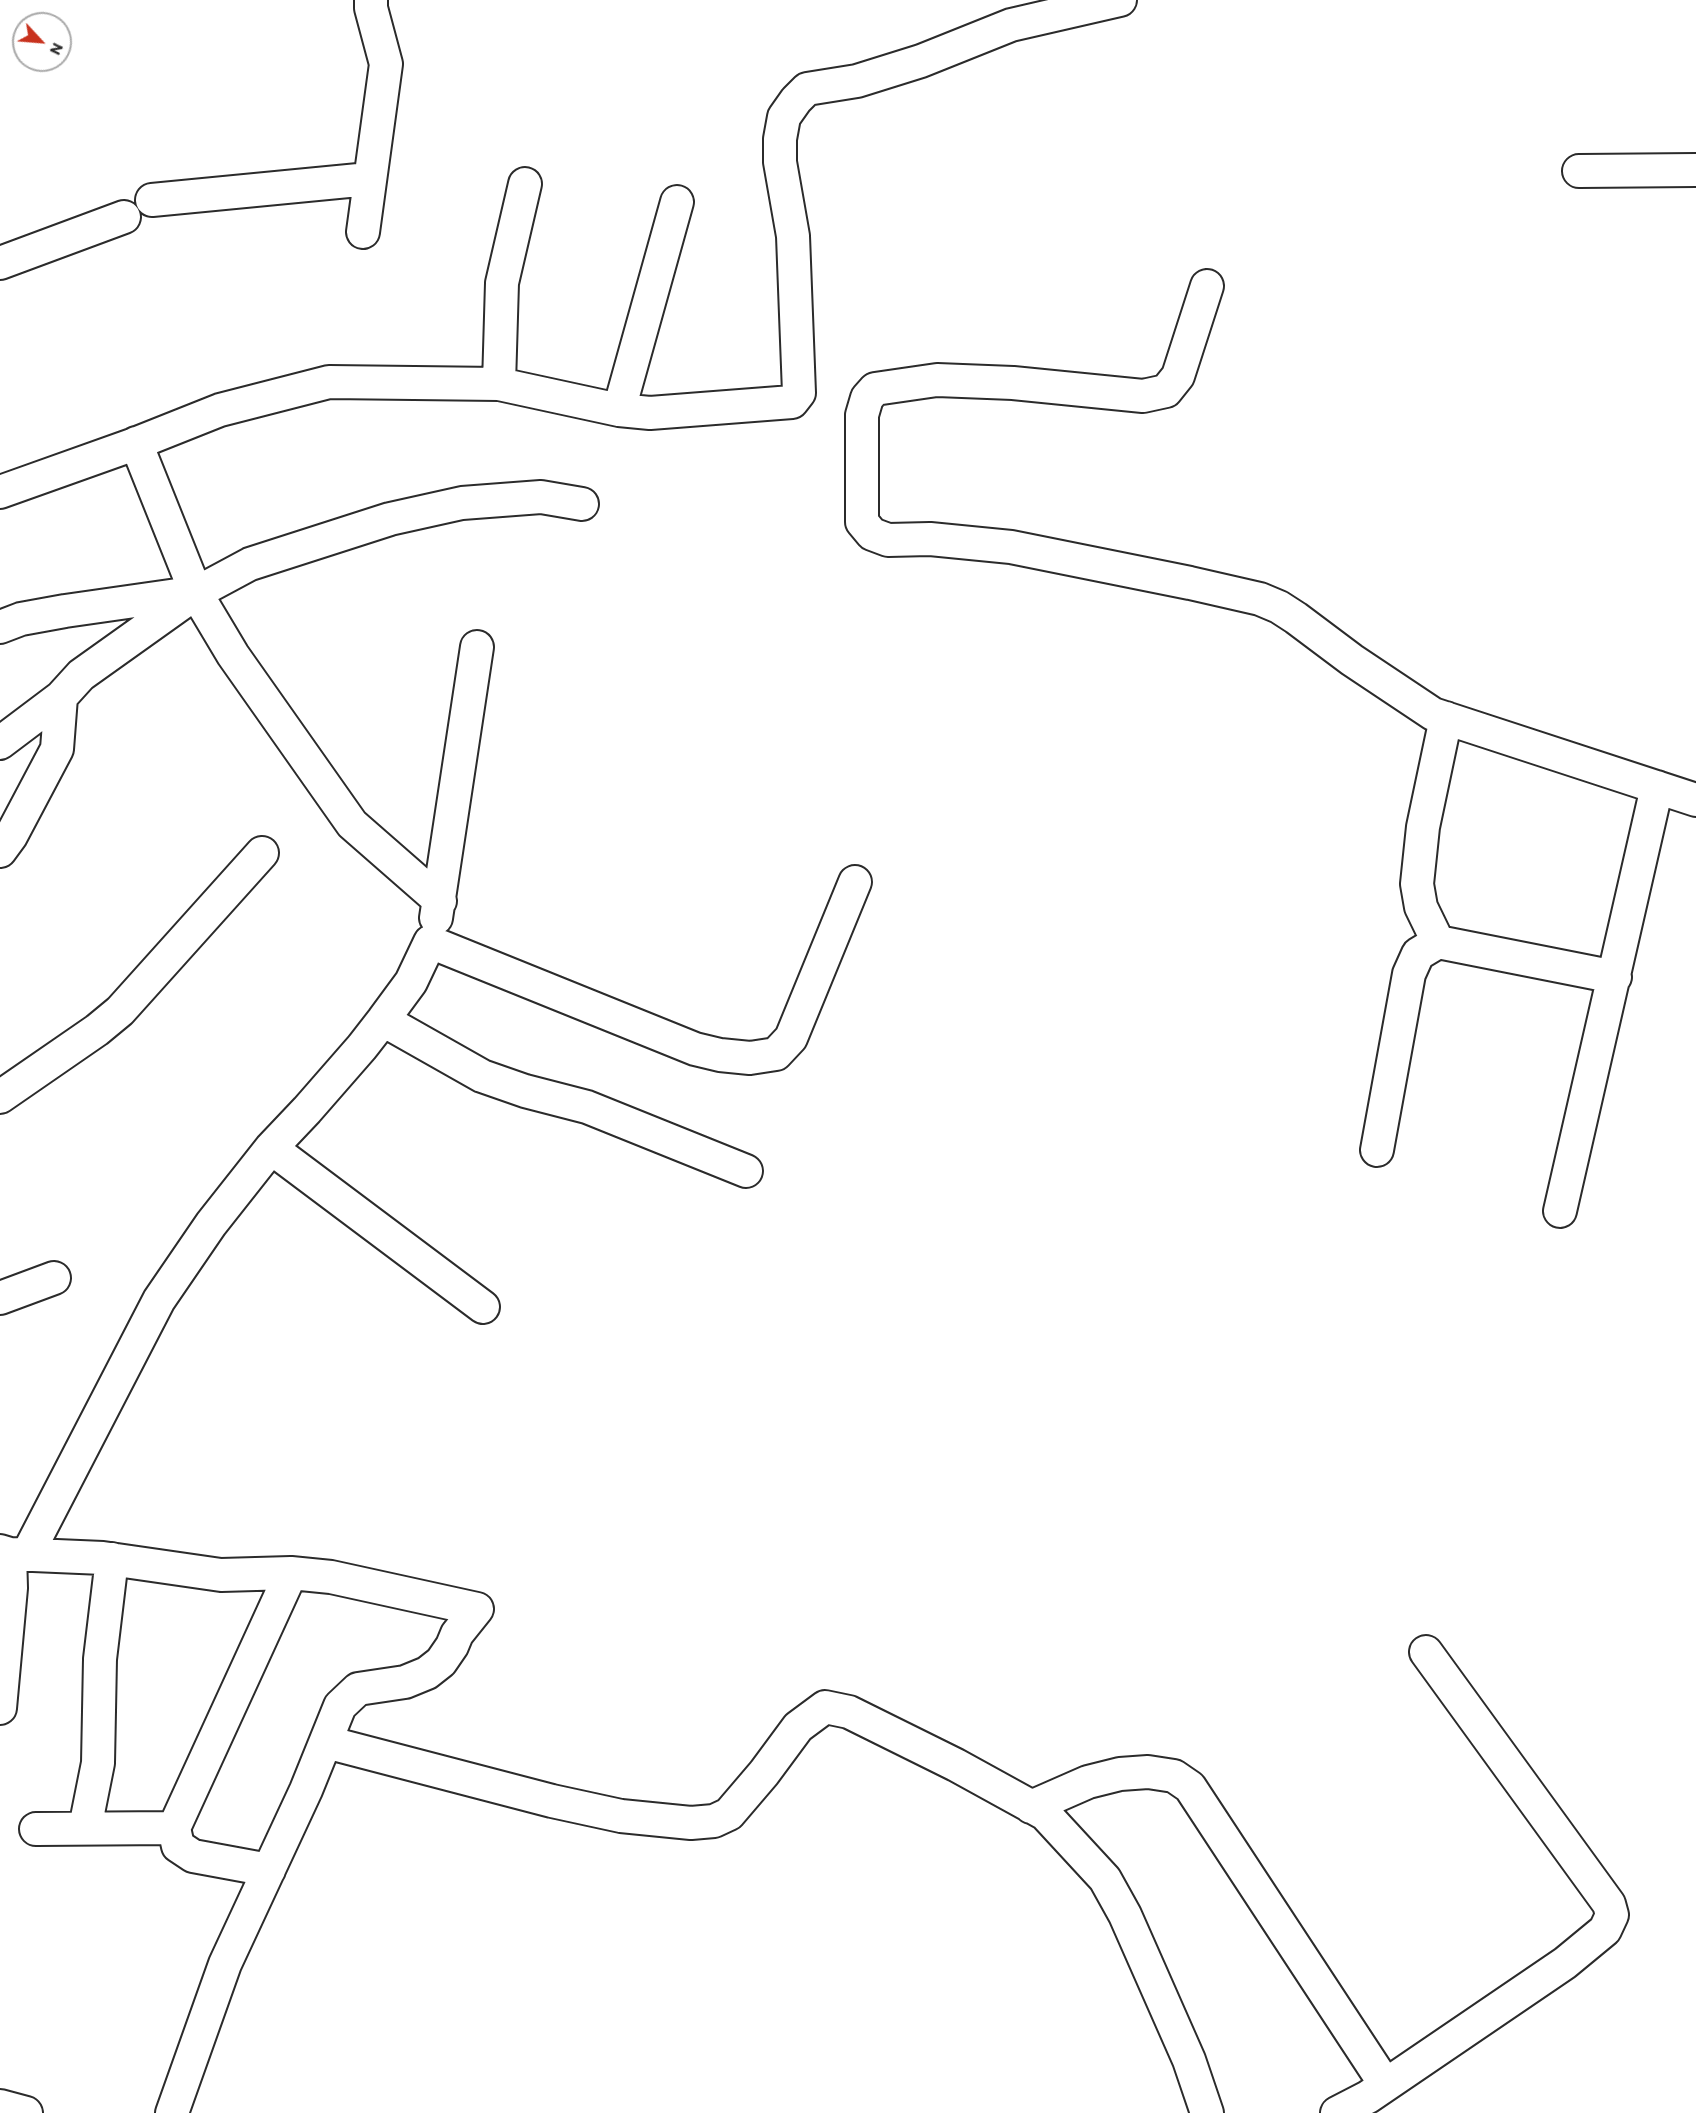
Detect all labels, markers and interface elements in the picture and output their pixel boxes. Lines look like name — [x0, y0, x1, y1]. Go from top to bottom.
north arrow — [12, 12, 72, 72]
text: N — [46, 40, 68, 58]

